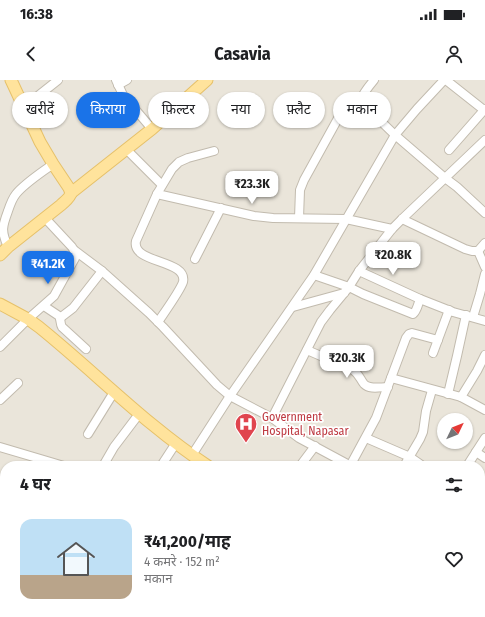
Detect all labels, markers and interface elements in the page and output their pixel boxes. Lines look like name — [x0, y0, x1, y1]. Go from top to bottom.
text: 16:38 — [20, 5, 53, 23]
icon: back — [20, 43, 42, 65]
text: Casavia — [214, 43, 271, 65]
icon: person — [443, 43, 465, 65]
chip: खरीदें — [12, 92, 68, 128]
chip: किराया — [76, 92, 140, 128]
chip: फ़िल्टर — [148, 92, 209, 128]
chip: नया — [217, 92, 265, 128]
chip: फ़्लैट — [273, 92, 325, 128]
chip: मकान — [333, 92, 391, 128]
pin: ₹23.3K — [219, 171, 285, 205]
text: ₹23.3K — [234, 176, 270, 191]
pin: ₹20.8K — [360, 242, 426, 276]
text: ₹20.8K — [375, 247, 411, 262]
pin: ₹41.2K — [15, 251, 81, 285]
text: ₹41.2K — [31, 256, 65, 271]
pin: ₹20.3K — [314, 345, 380, 379]
text: ₹20.3K — [329, 350, 365, 365]
place label: Government Hospital, Napasar — [262, 410, 349, 438]
hospital icon: Government Hospital, Napasar — [233, 411, 259, 444]
north arrow — [437, 413, 473, 449]
map controls — [437, 413, 473, 449]
text: 4 घर — [20, 474, 51, 495]
icon: filters — [443, 474, 465, 496]
text: ₹41,200/माह — [144, 531, 231, 552]
icon: home — [52, 535, 100, 583]
icon: heart — [443, 548, 465, 570]
text: 4 कमरे · 152 m² — [144, 554, 220, 569]
text: मकान — [144, 571, 172, 586]

